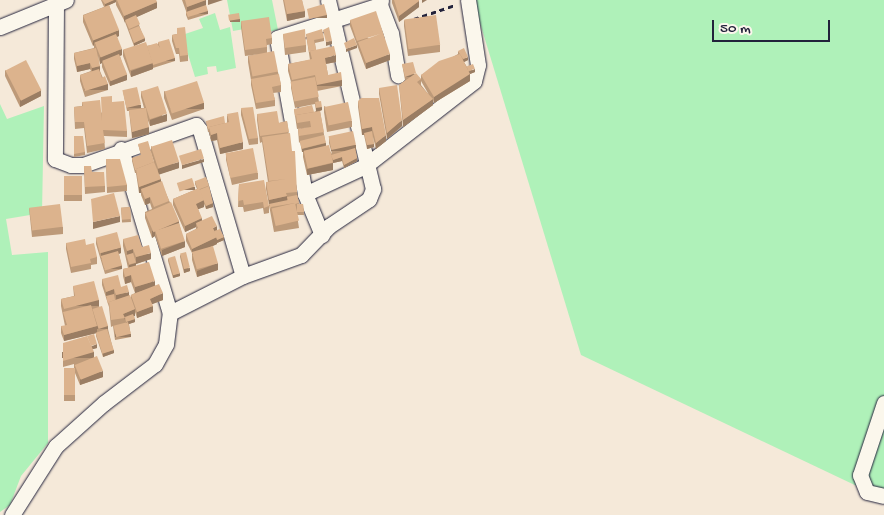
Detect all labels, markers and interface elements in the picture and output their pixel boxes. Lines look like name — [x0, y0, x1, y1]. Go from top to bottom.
scale bar — [714, 10, 832, 42]
text: 50 m — [720, 20, 751, 38]

